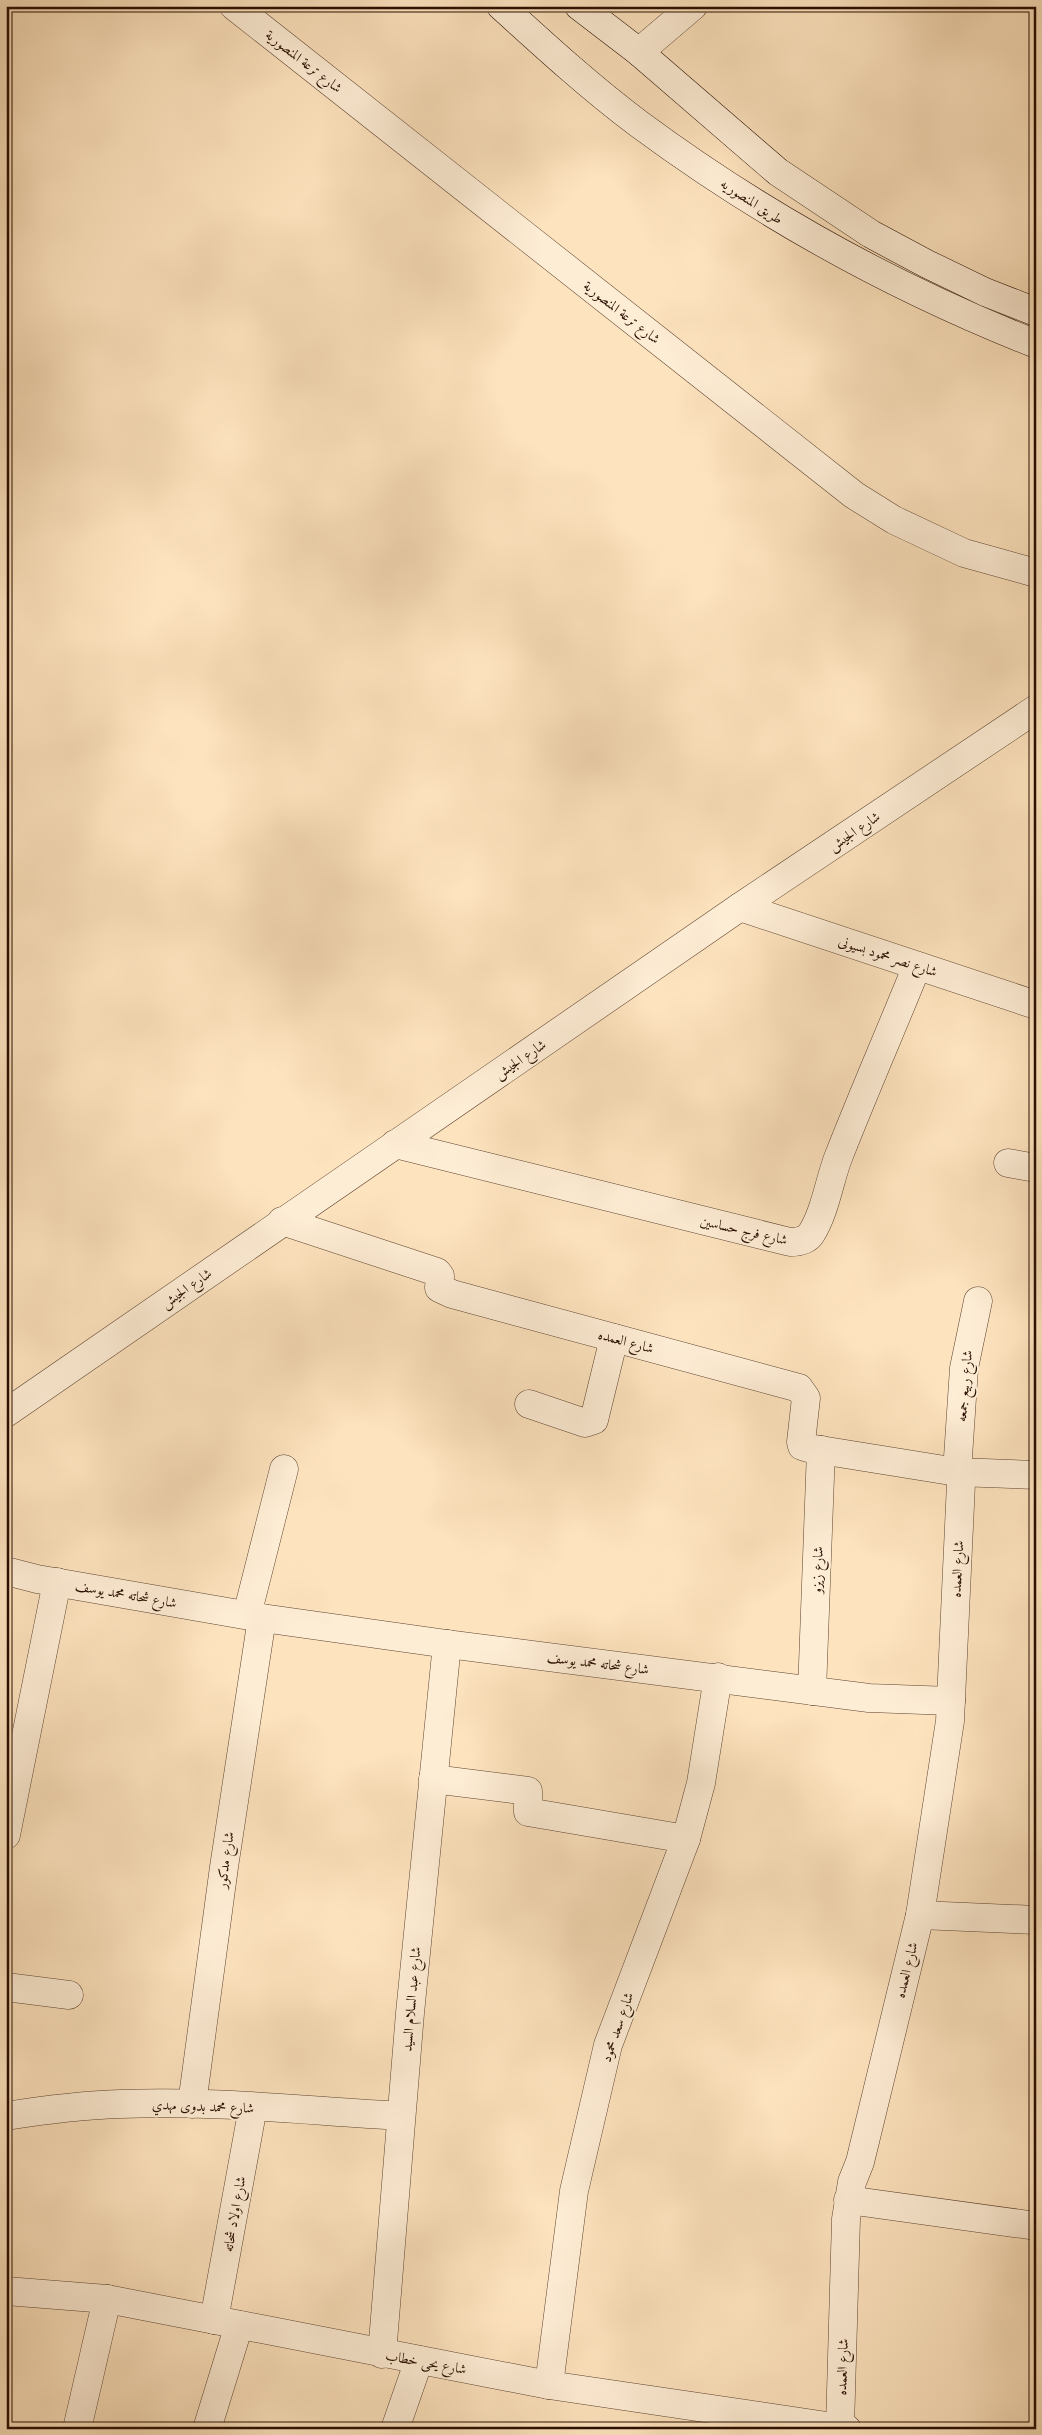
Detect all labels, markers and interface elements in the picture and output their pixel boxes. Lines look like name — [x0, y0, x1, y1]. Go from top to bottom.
street label: شارع ترعة المنصورية — [260, 25, 346, 99]
street label: طريق المنصوريه — [717, 174, 787, 228]
street label: شارع ترعة المنصورية — [578, 276, 664, 350]
street label: شارع الجيش — [825, 807, 885, 857]
street label: شارع نصر محمود بسيونى — [835, 932, 940, 983]
street label: شارع الجيش — [491, 1035, 551, 1085]
street label: شارع فرج حساسين — [698, 1211, 789, 1253]
street label: شارع الجيش — [157, 1264, 217, 1315]
street label: شارع العمده — [595, 1325, 656, 1360]
street label: شارع ربيع جمعه — [952, 1349, 981, 1423]
street label: شارع العمده — [947, 1540, 970, 1598]
street label: شارع زيزو — [807, 1546, 830, 1596]
street label: شارع شحاته محمد يوسف — [73, 1576, 178, 1615]
street label: شارع شحاته محمد يوسف — [546, 1648, 650, 1681]
street label: شارع مدكور — [212, 1830, 241, 1892]
street label: شارع العمده — [890, 1940, 925, 2001]
street label: شارع عبد السلام السيد — [397, 1946, 429, 2052]
street label: شارع سعد محمود — [597, 1990, 640, 2065]
street label: شارع محمد بدوى مهدي — [151, 2095, 255, 2120]
street label: شارع اولاد شحاته — [218, 2175, 252, 2254]
street label: شارع العمده — [832, 2338, 855, 2396]
street label: شارع يحى خطاب — [384, 2346, 468, 2381]

